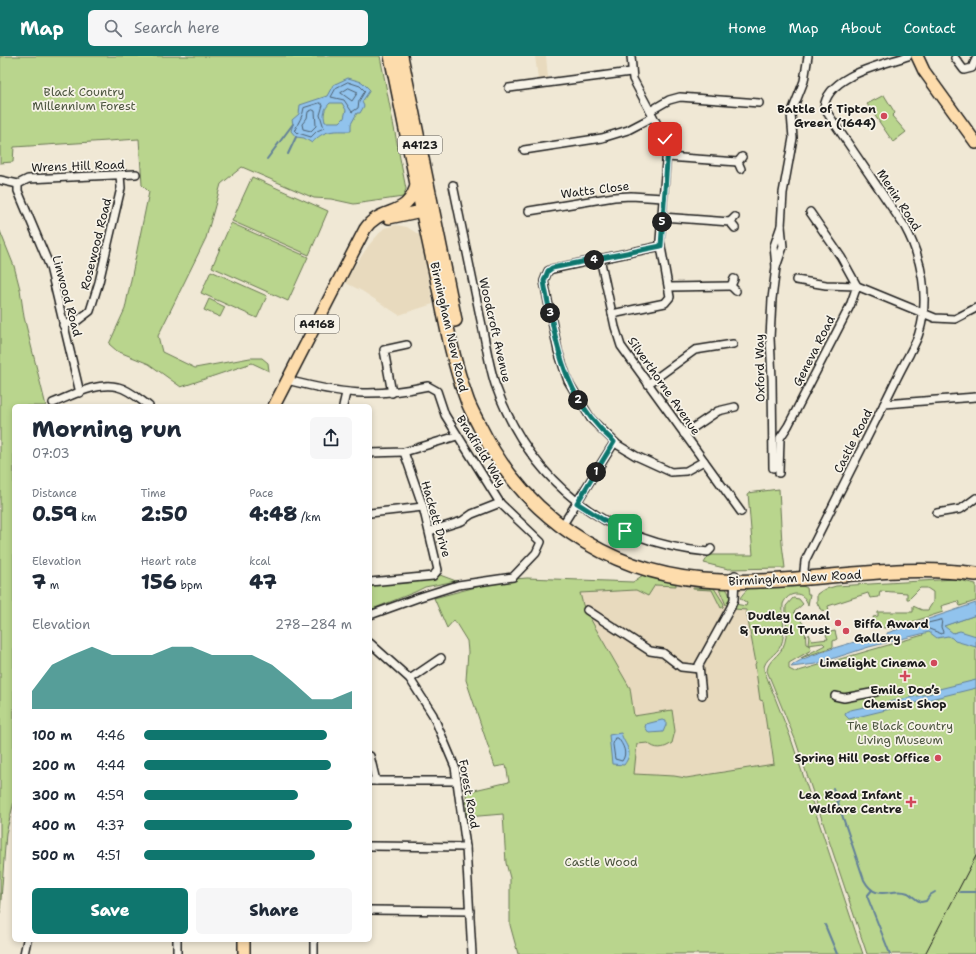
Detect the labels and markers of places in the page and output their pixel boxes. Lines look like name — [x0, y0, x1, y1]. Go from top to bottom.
place label: Battle of Tipton Green (1644) — [777, 101, 876, 131]
marker: Battle of Tipton Green (1644) — [879, 111, 889, 121]
pin — [648, 122, 682, 156]
pin: 5 — [652, 212, 672, 232]
pin: 4 — [584, 250, 604, 270]
pin: 3 — [540, 303, 560, 323]
pin: 2 — [568, 390, 588, 410]
pin: 1 — [586, 462, 606, 482]
pin — [608, 514, 642, 548]
place label: Dudley Canal & Tunnel Trust — [740, 608, 830, 638]
place label: Biffa Award Gallery — [854, 616, 929, 646]
marker: Dudley Canal & Tunnel Trust — [833, 618, 843, 628]
marker: Biffa Award Gallery — [841, 626, 851, 636]
place label: Limelight Cinema — [819, 655, 927, 671]
marker: Limelight Cinema — [929, 658, 939, 668]
marker: Emile Doo’s Chemist Shop — [900, 671, 910, 681]
place label: Emile Doo’s Chemist Shop — [863, 682, 947, 712]
place label: Spring Hill Post Office — [795, 750, 930, 766]
marker: Spring Hill Post Office — [933, 753, 943, 763]
place label: Lea Road Infant Welfare Centre — [799, 787, 902, 817]
marker: Lea Road Infant Welfare Centre — [905, 796, 917, 808]

